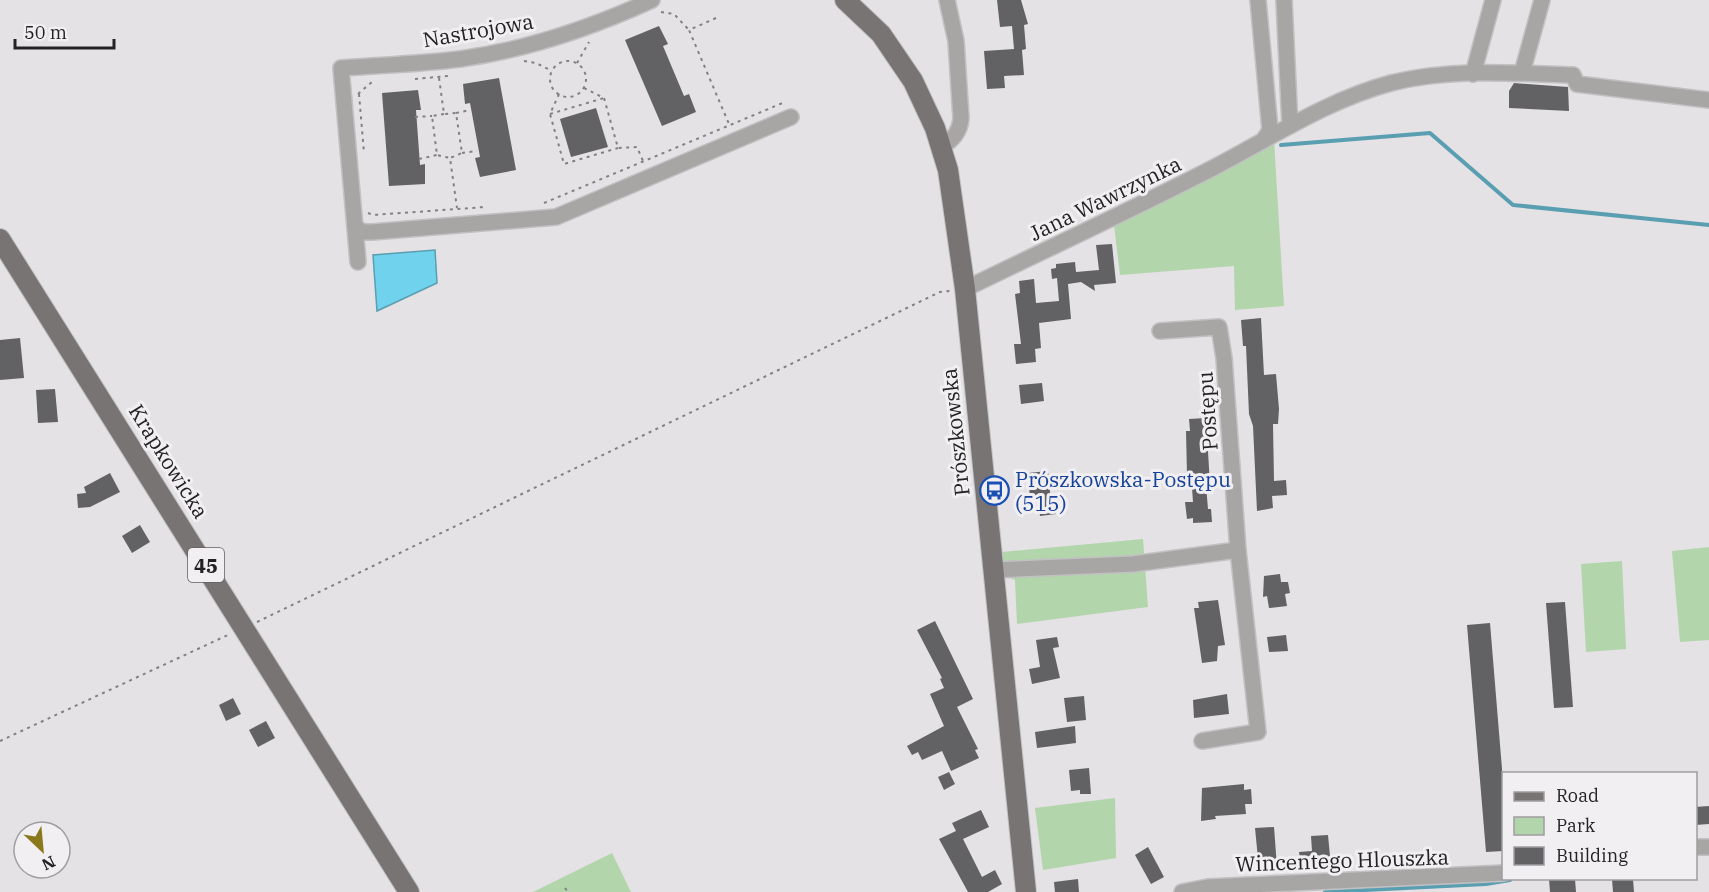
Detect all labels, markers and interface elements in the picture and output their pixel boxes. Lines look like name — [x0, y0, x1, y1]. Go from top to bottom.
street label: Nastrojowa — [420, 6, 536, 54]
scale bar — [15, 12, 114, 50]
text: 50 m — [24, 21, 67, 44]
street label: Jana Wawrzynka — [1024, 149, 1186, 247]
street label: Prószkowska — [934, 367, 976, 497]
street label: Postępu — [1190, 371, 1224, 451]
street label: Krapkowicka — [123, 399, 215, 523]
place label: Prószkowska-Postępu (515) — [1015, 465, 1231, 517]
bus stop icon: Prószkowska-Postępu (515) — [978, 475, 1010, 507]
road number: 45 — [188, 548, 224, 582]
legend — [1502, 772, 1697, 880]
text: Road — [1556, 784, 1599, 807]
text: Park — [1556, 814, 1596, 837]
north arrow — [12, 820, 72, 880]
street label: Wincentego Hlouszka — [1235, 842, 1449, 878]
text: Building — [1556, 844, 1628, 867]
text: N — [39, 852, 59, 875]

